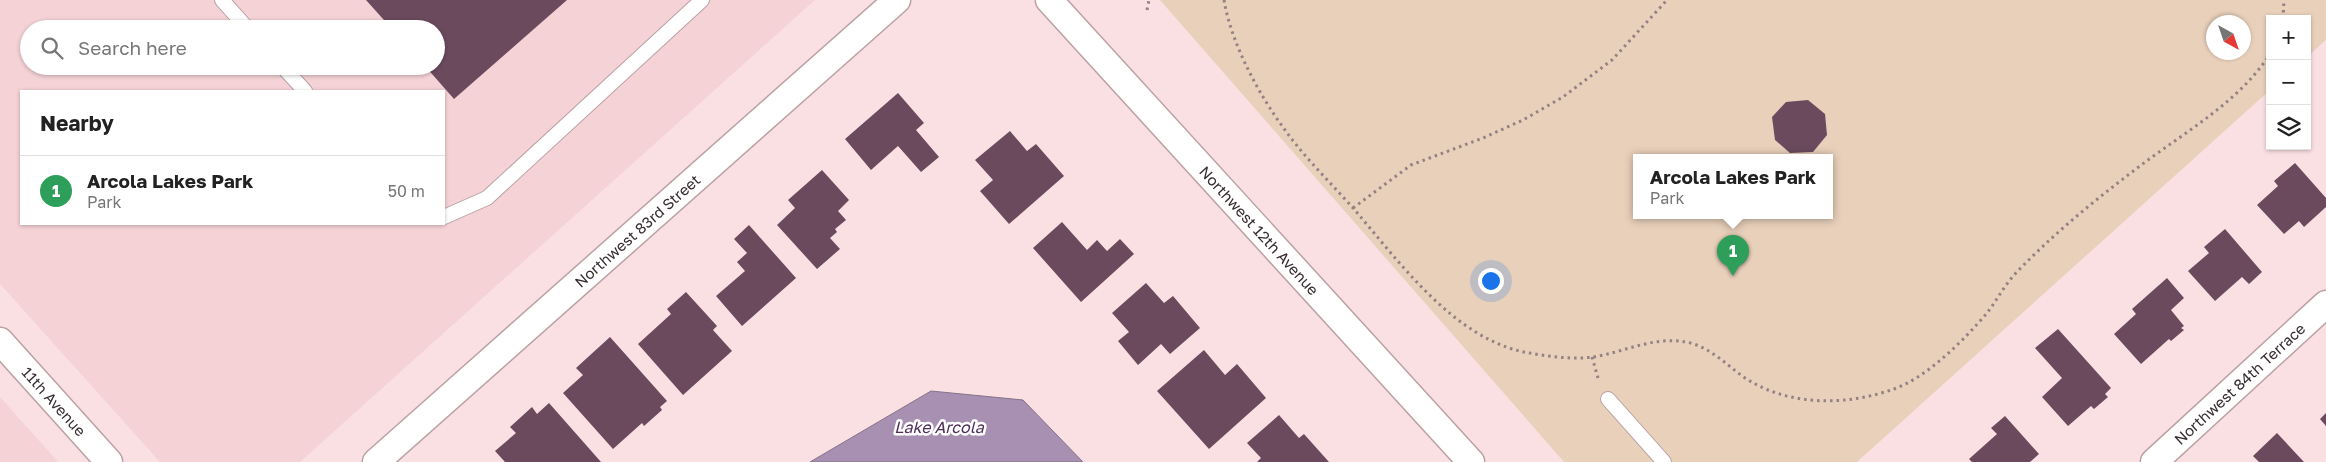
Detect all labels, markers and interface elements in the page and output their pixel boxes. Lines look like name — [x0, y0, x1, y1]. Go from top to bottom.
north arrow — [2206, 15, 2251, 60]
map controls — [2266, 15, 2311, 150]
button: + — [2266, 15, 2311, 60]
search box — [20, 20, 445, 75]
icon: search — [38, 34, 66, 62]
text: Search here — [78, 36, 187, 59]
button: − — [2266, 60, 2311, 105]
button: layers — [2266, 105, 2311, 150]
text: Nearby — [40, 110, 114, 136]
popup — [1633, 154, 1833, 219]
street label: Northwest 12th Avenue — [1196, 162, 1323, 299]
text: Arcola Lakes Park — [1650, 165, 1816, 188]
text: Arcola Lakes Park — [87, 169, 253, 192]
street label: Northwest 83rd Street — [571, 170, 703, 291]
text: 1 — [52, 181, 60, 201]
text: 50 m — [388, 181, 425, 201]
text: Park — [1650, 188, 1685, 208]
text: Park — [87, 192, 122, 212]
pin: 1 — [1717, 235, 1749, 276]
your location — [1478, 268, 1504, 294]
street label: Northwest 84th Terrace — [2170, 319, 2309, 448]
street label: 11th Avenue — [19, 363, 90, 440]
water label: Lake Arcola — [894, 417, 985, 437]

